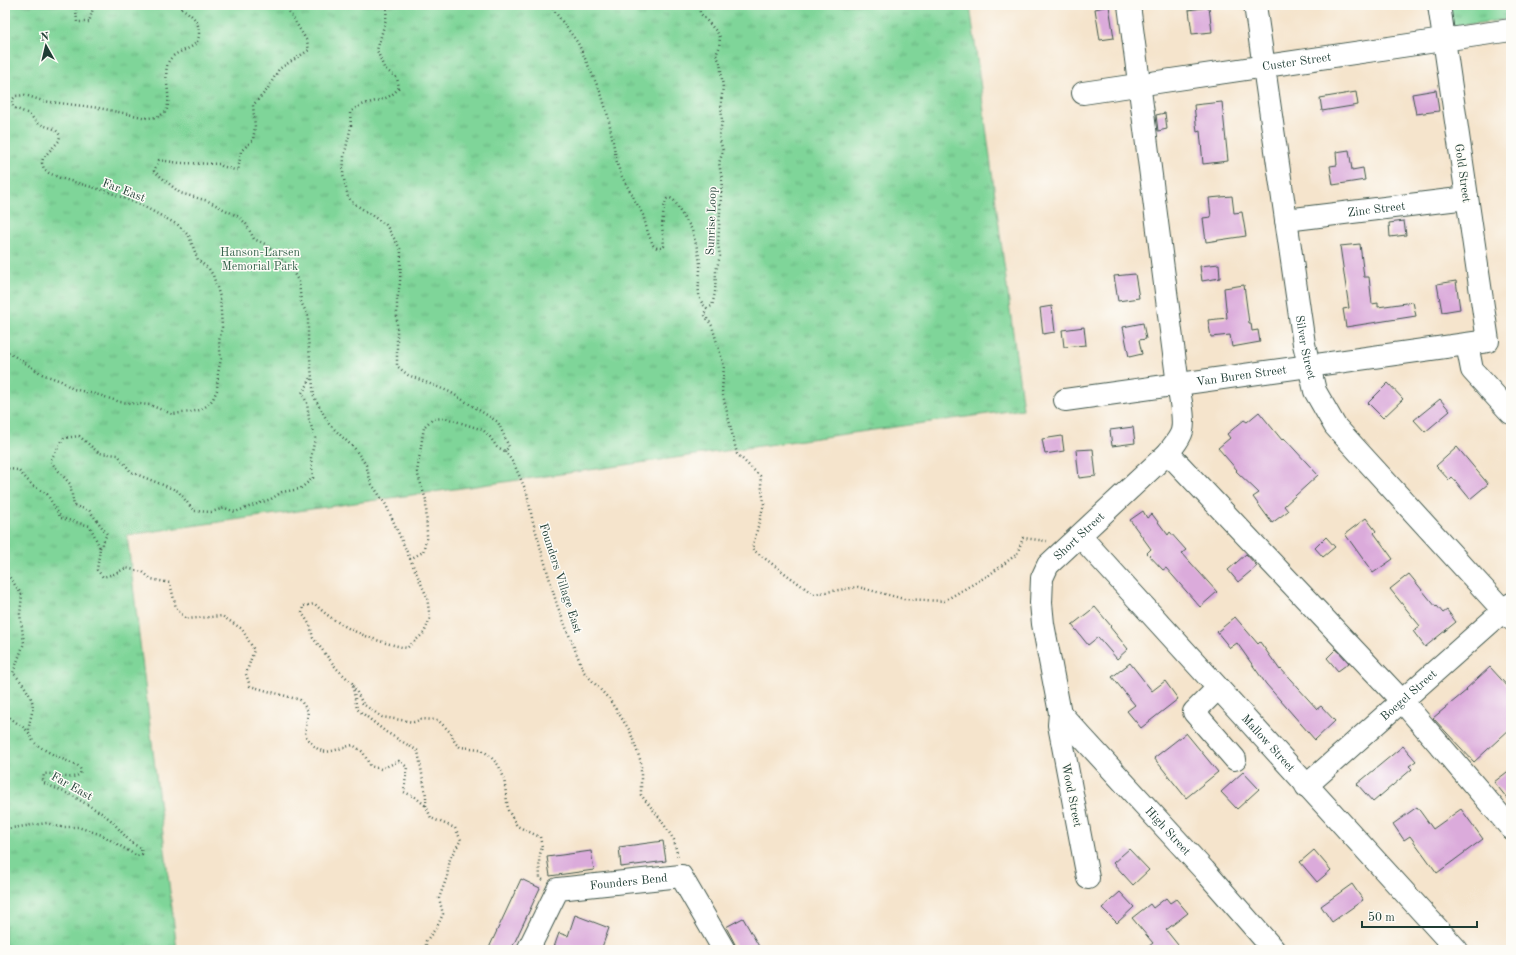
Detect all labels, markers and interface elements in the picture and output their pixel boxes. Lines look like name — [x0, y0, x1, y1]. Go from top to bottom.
north arrow — [26, 26, 66, 66]
text: N — [40, 31, 50, 44]
street label: Custer Street — [1262, 52, 1332, 74]
street label: Gold Street — [1452, 143, 1472, 203]
street label: Far East — [100, 177, 147, 205]
street label: Sunrise Loop — [705, 186, 719, 256]
street label: Zinc Street — [1347, 201, 1406, 219]
park label: Hanson-Larsen Memorial Park — [220, 247, 301, 273]
street label: Silver Street — [1293, 314, 1317, 381]
street label: Van Buren Street — [1196, 364, 1287, 389]
street label: Short Street — [1052, 511, 1107, 563]
street label: Founders Village East — [537, 522, 583, 635]
street label: Boegel Street — [1379, 668, 1439, 724]
street label: Mallow Street — [1239, 713, 1297, 775]
street label: Wood Street — [1059, 762, 1083, 828]
street label: Far East — [49, 771, 94, 803]
street label: High Street — [1142, 805, 1192, 858]
street label: Founders Bend — [589, 872, 668, 893]
scale bar — [1362, 903, 1477, 929]
text: 50 m — [1368, 911, 1395, 924]

